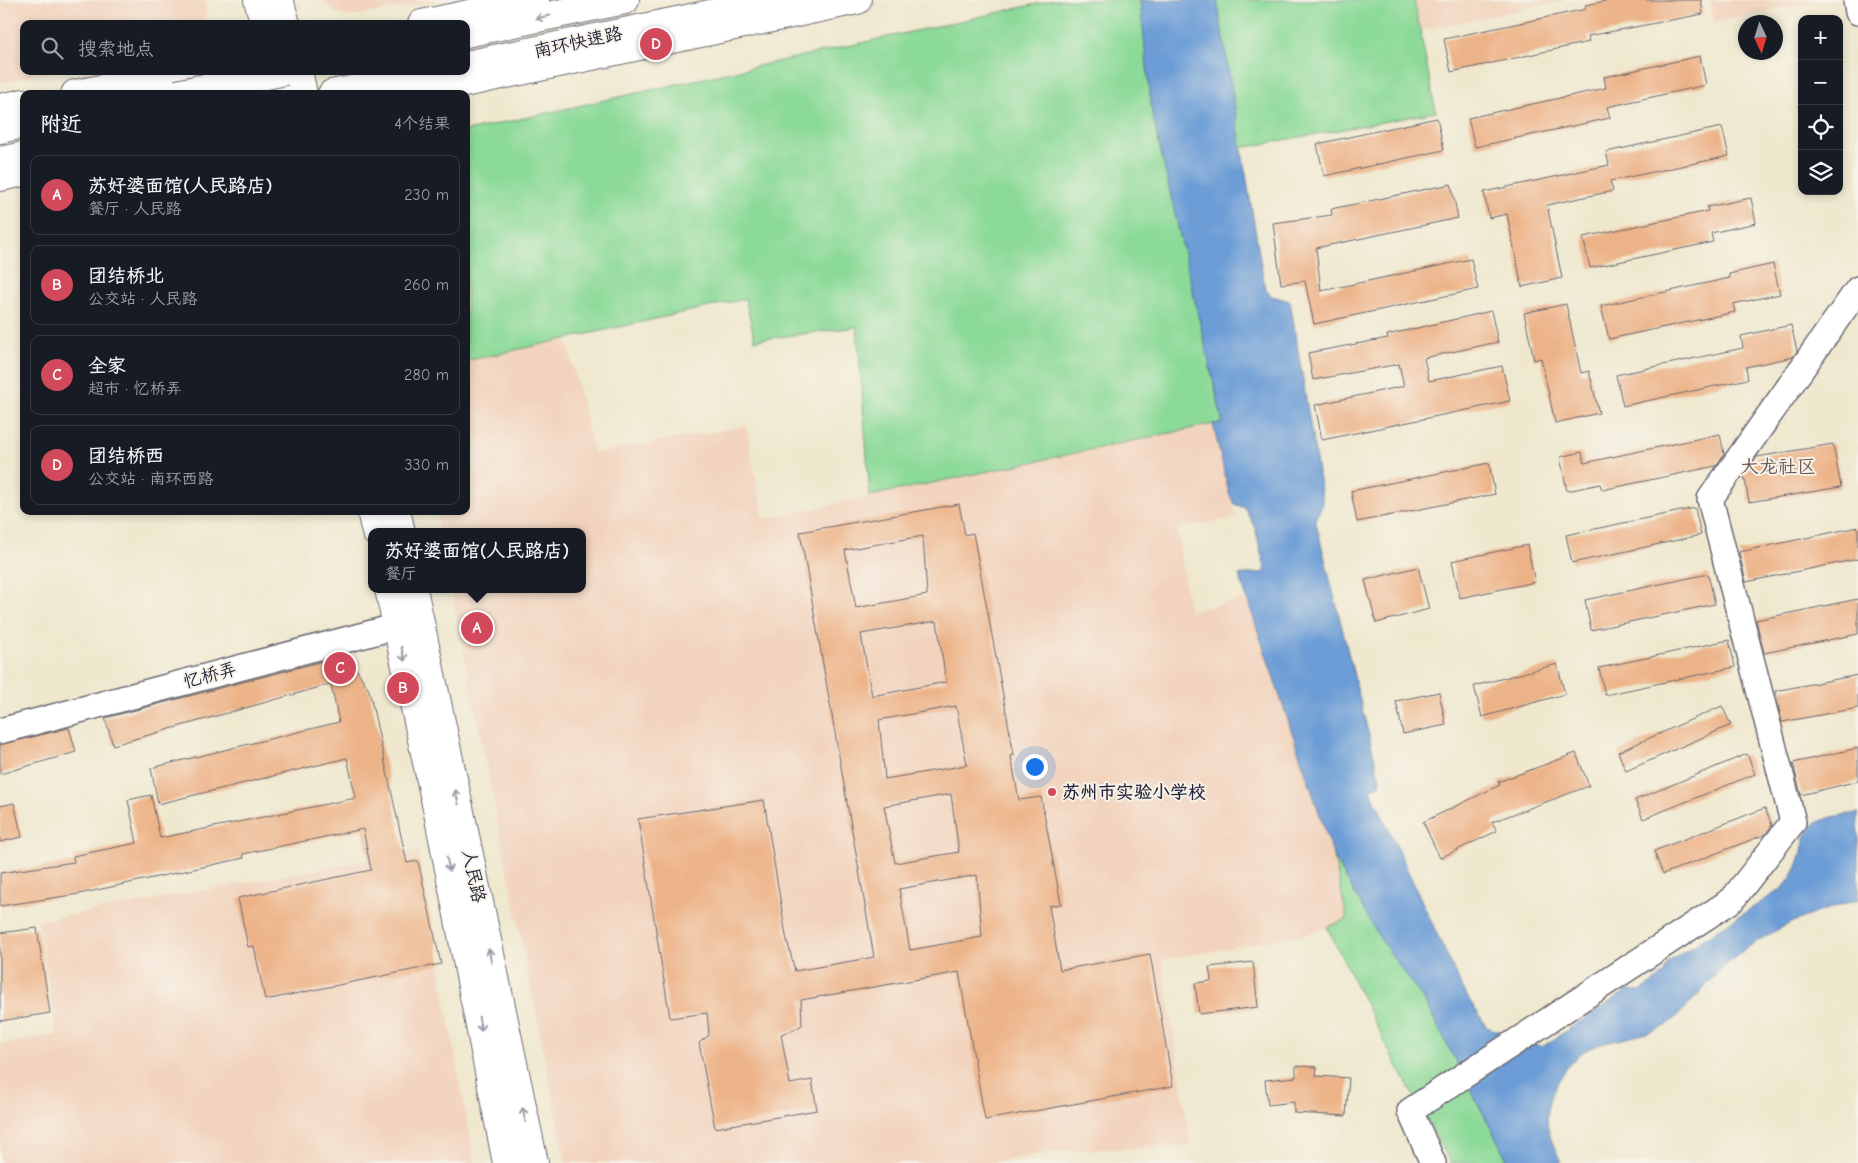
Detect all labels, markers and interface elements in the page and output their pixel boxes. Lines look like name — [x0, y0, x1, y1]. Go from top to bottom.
one-way arrow — [535, 13, 551, 22]
north arrow — [1738, 15, 1783, 60]
map controls — [1798, 15, 1843, 195]
button: + — [1798, 15, 1843, 60]
search box — [20, 20, 470, 75]
street label: 南环快速路 — [532, 23, 624, 62]
pin: D — [640, 25, 672, 63]
icon: search — [38, 34, 66, 62]
text: 搜索地点 — [78, 38, 154, 60]
button: − — [1798, 60, 1843, 105]
button: locate — [1798, 105, 1843, 150]
text: 附近 — [40, 112, 82, 136]
text: 4个结果 — [394, 115, 450, 133]
button: layers — [1798, 150, 1843, 195]
text: 苏好婆面馆(人民路店) — [88, 175, 273, 197]
text: A — [53, 186, 61, 204]
text: 230 m — [404, 186, 449, 204]
text: 餐厅 · 人民路 — [88, 200, 182, 218]
text: 团结桥北 — [88, 265, 164, 287]
text: B — [52, 276, 62, 294]
text: 260 m — [404, 276, 449, 294]
text: 公交站 · 人民路 — [88, 290, 198, 308]
text: 全家 — [88, 355, 126, 377]
text: C — [52, 366, 62, 384]
text: 280 m — [404, 366, 449, 384]
text: 超市 · 忆桥弄 — [88, 380, 182, 398]
text: 团结桥西 — [88, 445, 164, 467]
text: D — [52, 456, 62, 474]
text: 330 m — [404, 456, 449, 474]
district label: 大龙社区 — [1740, 456, 1816, 478]
text: 公交站 · 南环西路 — [88, 470, 214, 488]
popup — [368, 528, 586, 593]
text: 苏好婆面馆(人民路店) — [385, 540, 569, 562]
text: 餐厅 — [385, 565, 417, 583]
pin: A — [461, 609, 493, 647]
one-way arrow — [399, 645, 408, 661]
pin: C — [324, 649, 356, 687]
street label: 忆桥弄 — [181, 658, 239, 693]
pin: B — [387, 669, 419, 707]
your location — [1022, 754, 1048, 780]
place label: 苏州市实验小学校 — [1062, 782, 1206, 803]
marker: 苏州市实验小学校 — [1046, 786, 1058, 798]
one-way arrow — [452, 790, 461, 806]
street label: 人民路 — [458, 848, 489, 905]
one-way arrow — [444, 856, 453, 872]
one-way arrow — [485, 949, 495, 965]
one-way arrow — [475, 1015, 485, 1031]
one-way arrow — [519, 1108, 528, 1124]

